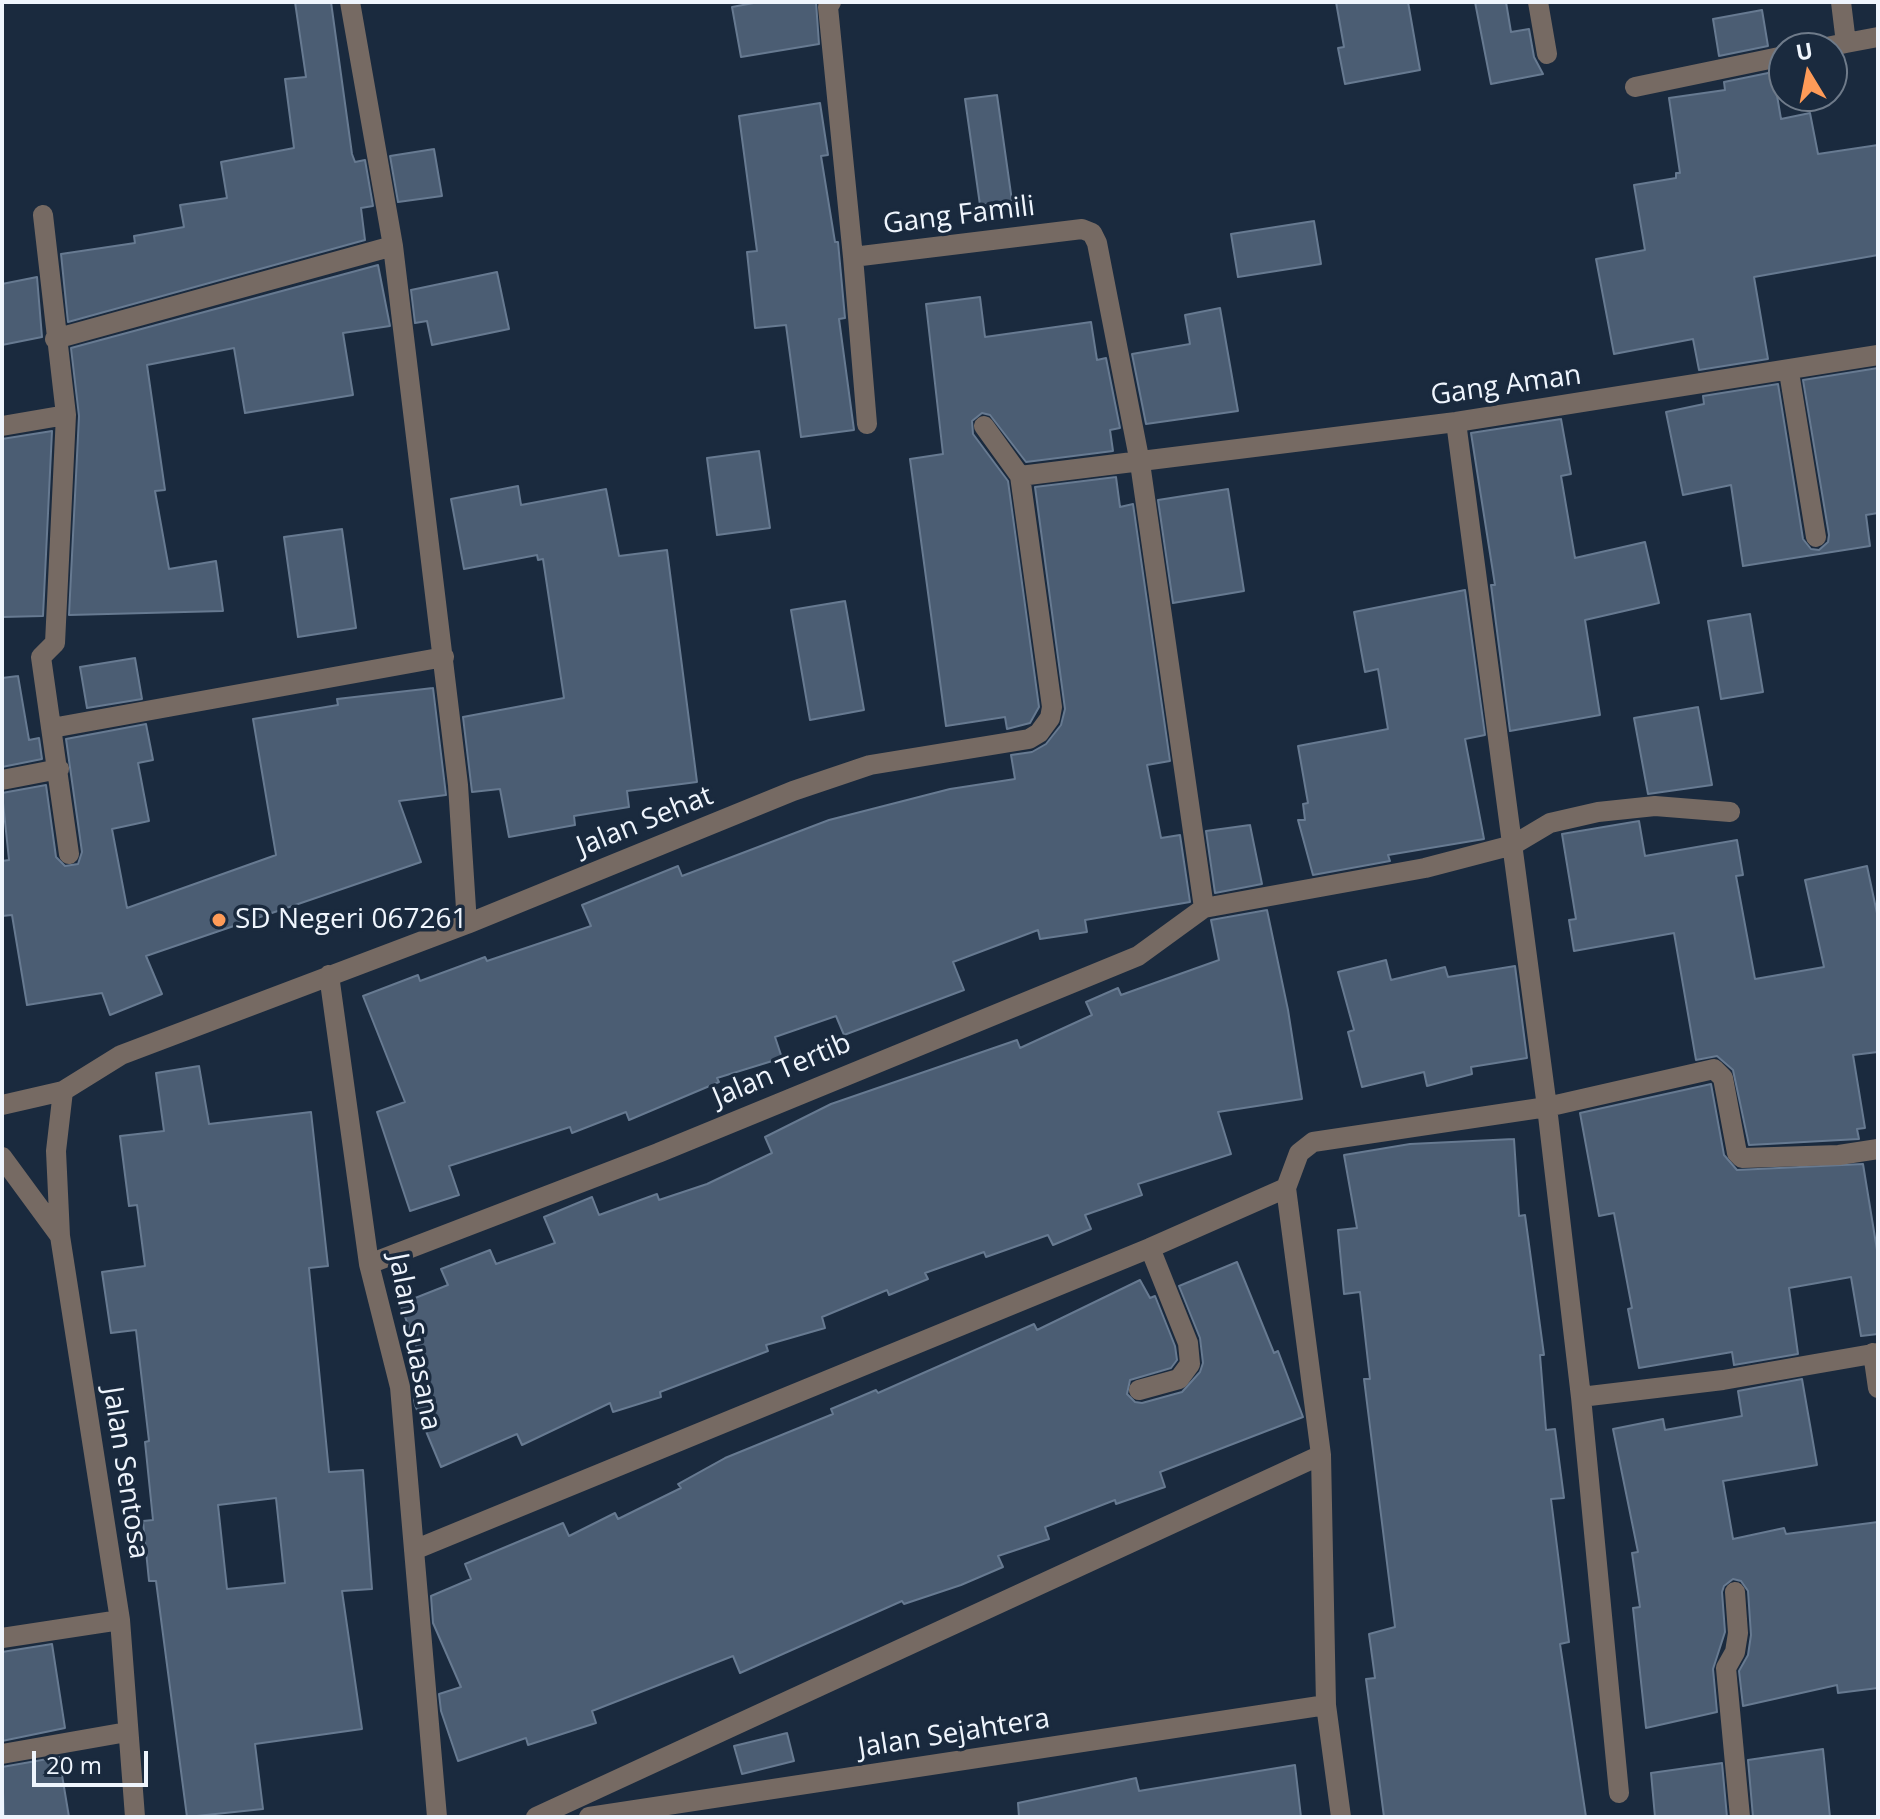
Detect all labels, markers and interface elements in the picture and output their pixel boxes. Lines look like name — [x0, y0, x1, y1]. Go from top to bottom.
north arrow — [1768, 32, 1848, 112]
text: U — [1793, 34, 1815, 67]
street label: Gang Famili — [881, 190, 1037, 242]
street label: Gang Aman — [1428, 359, 1584, 413]
street label: Jalan Sehat — [572, 779, 718, 865]
place label: SD Negeri 067261 — [235, 903, 468, 937]
marker: SD Negeri 067261 — [210, 911, 228, 929]
street label: Jalan Tertib — [708, 1027, 856, 1115]
street label: Jalan Suasana — [380, 1251, 448, 1433]
street label: Jalan Sentosa — [95, 1384, 155, 1562]
street label: Jalan Sejahtera — [856, 1702, 1052, 1766]
scale bar — [36, 1735, 152, 1785]
text: 20 m — [46, 1748, 102, 1781]

